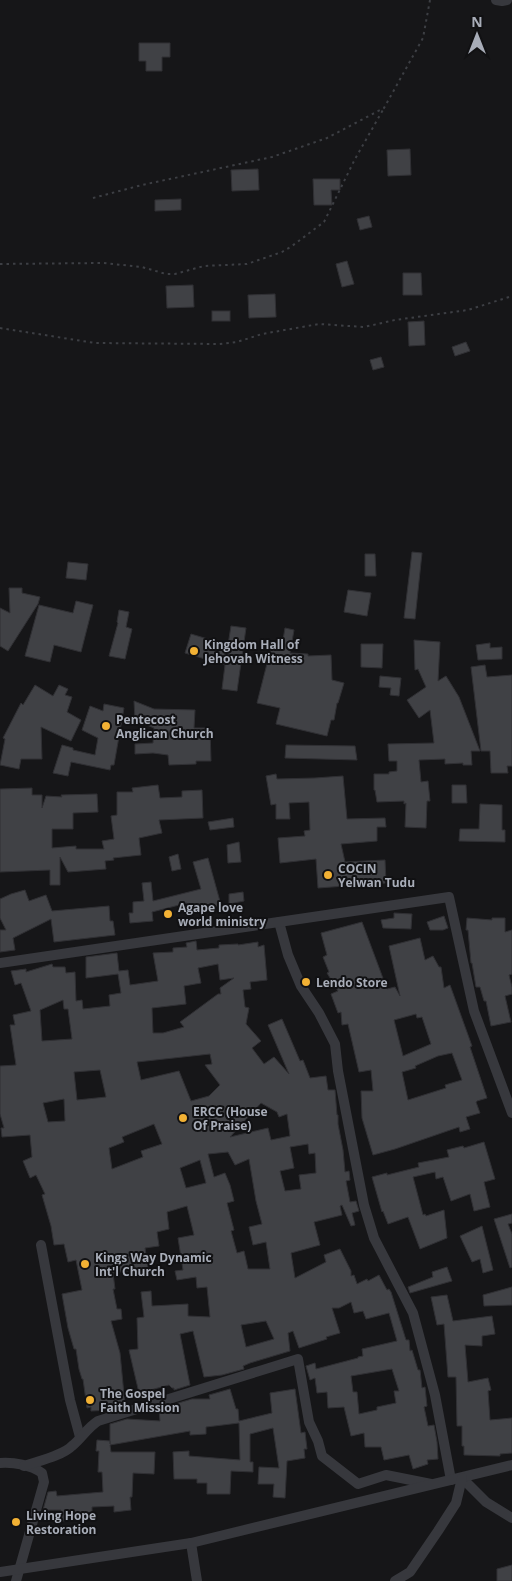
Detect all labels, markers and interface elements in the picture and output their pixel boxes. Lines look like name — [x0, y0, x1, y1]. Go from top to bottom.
north arrow — [452, 10, 502, 60]
text: N — [471, 12, 483, 31]
place label: Kingdom Hall of Jehovah Witness — [203, 636, 303, 667]
marker: Kingdom Hall of Jehovah Witness — [188, 645, 200, 657]
place label: Pentecost Anglican Church — [116, 711, 214, 742]
marker: Pentecost Anglican Church — [100, 720, 112, 732]
place label: COCIN Yelwan Tudu — [338, 860, 415, 891]
marker: COCIN Yelwan Tudu — [322, 869, 334, 881]
place label: Agape love world ministry — [178, 899, 266, 930]
marker: Agape love world ministry — [162, 908, 174, 920]
place label: Lendo Store — [316, 974, 388, 991]
marker: Lendo Store — [300, 976, 312, 988]
place label: ERCC (House Of Praise) — [193, 1103, 268, 1134]
marker: ERCC (House Of Praise) — [177, 1112, 189, 1124]
place label: Kings Way Dynamic Int'l Church — [95, 1249, 212, 1280]
marker: Kings Way Dynamic Int'l Church — [79, 1258, 91, 1270]
place label: The Gospel Faith Mission — [100, 1385, 180, 1416]
marker: The Gospel Faith Mission — [84, 1394, 96, 1406]
place label: Living Hope Restoration — [26, 1507, 97, 1538]
marker: Living Hope Restoration — [10, 1516, 22, 1528]

